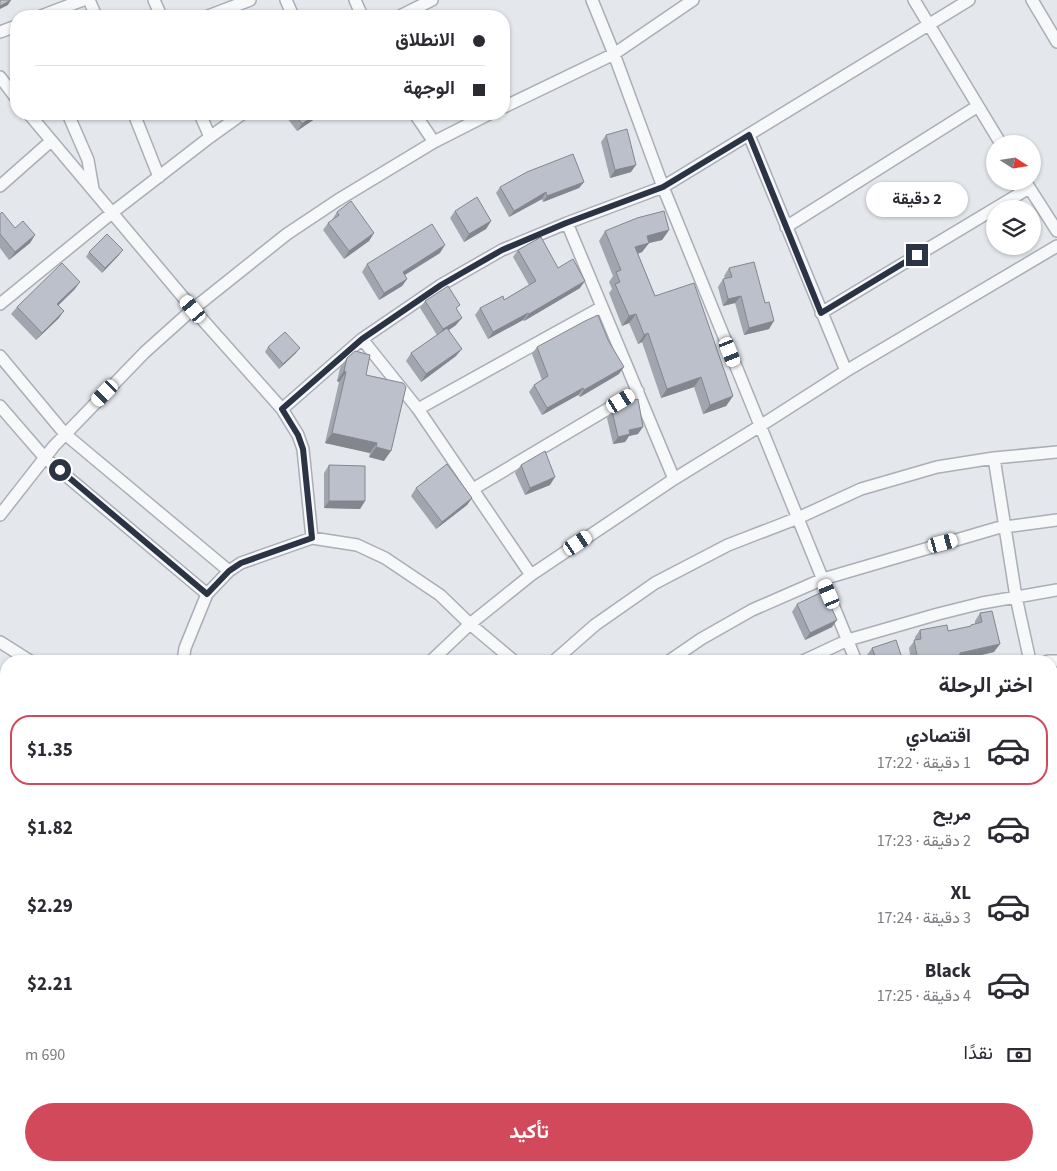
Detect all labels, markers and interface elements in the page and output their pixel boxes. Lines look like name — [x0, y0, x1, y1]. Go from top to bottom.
text: الانطلاق — [395, 27, 455, 54]
text: الوجهة — [403, 75, 455, 102]
north arrow — [986, 135, 1041, 190]
map controls — [986, 135, 1041, 255]
callout: 2 دقيقة — [866, 182, 968, 218]
text: 2 دقيقة — [892, 188, 942, 210]
button: layers — [986, 200, 1041, 255]
route end — [906, 244, 928, 266]
car — [177, 293, 208, 325]
car — [717, 335, 742, 369]
car — [89, 377, 120, 409]
car — [604, 387, 637, 415]
route start — [49, 459, 71, 481]
car — [561, 528, 594, 558]
car — [926, 532, 959, 554]
car — [816, 577, 841, 611]
text: اختر الرحلة — [938, 669, 1033, 701]
text: اقتصادي — [906, 723, 971, 750]
icon: car — [986, 728, 1031, 773]
text: $1.35 — [27, 737, 73, 764]
text: 1 دقيقة · 17:22 — [877, 752, 971, 774]
text: مريح — [933, 801, 971, 828]
icon: car — [986, 806, 1031, 851]
text: $1.82 — [27, 815, 73, 842]
text: 2 دقيقة · 17:23 — [877, 830, 971, 852]
text: XL — [950, 880, 971, 907]
icon: car — [986, 884, 1031, 929]
text: $2.29 — [27, 893, 73, 920]
text: 3 دقيقة · 17:24 — [877, 907, 971, 929]
text: Black — [925, 958, 971, 985]
icon: car — [986, 962, 1031, 1007]
text: $2.21 — [27, 971, 73, 998]
text: 4 دقيقة · 17:25 — [877, 985, 971, 1007]
text: نقدًا — [964, 1040, 993, 1067]
icon: cash — [1005, 1041, 1033, 1069]
text: 690 m — [25, 1044, 65, 1066]
button: تأكيد — [25, 1103, 1033, 1161]

